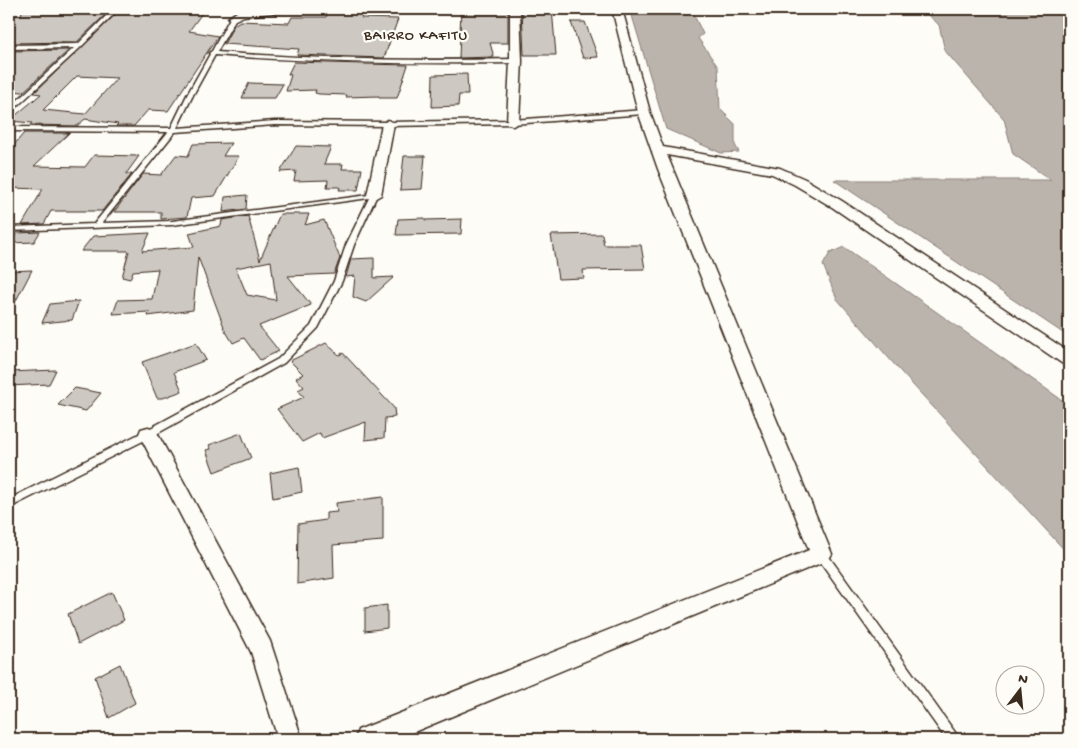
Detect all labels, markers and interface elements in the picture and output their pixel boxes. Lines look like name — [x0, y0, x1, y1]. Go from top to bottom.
district label: BAIRRO KAFITU — [363, 27, 468, 45]
north arrow — [996, 666, 1046, 716]
text: N — [1016, 670, 1030, 689]

